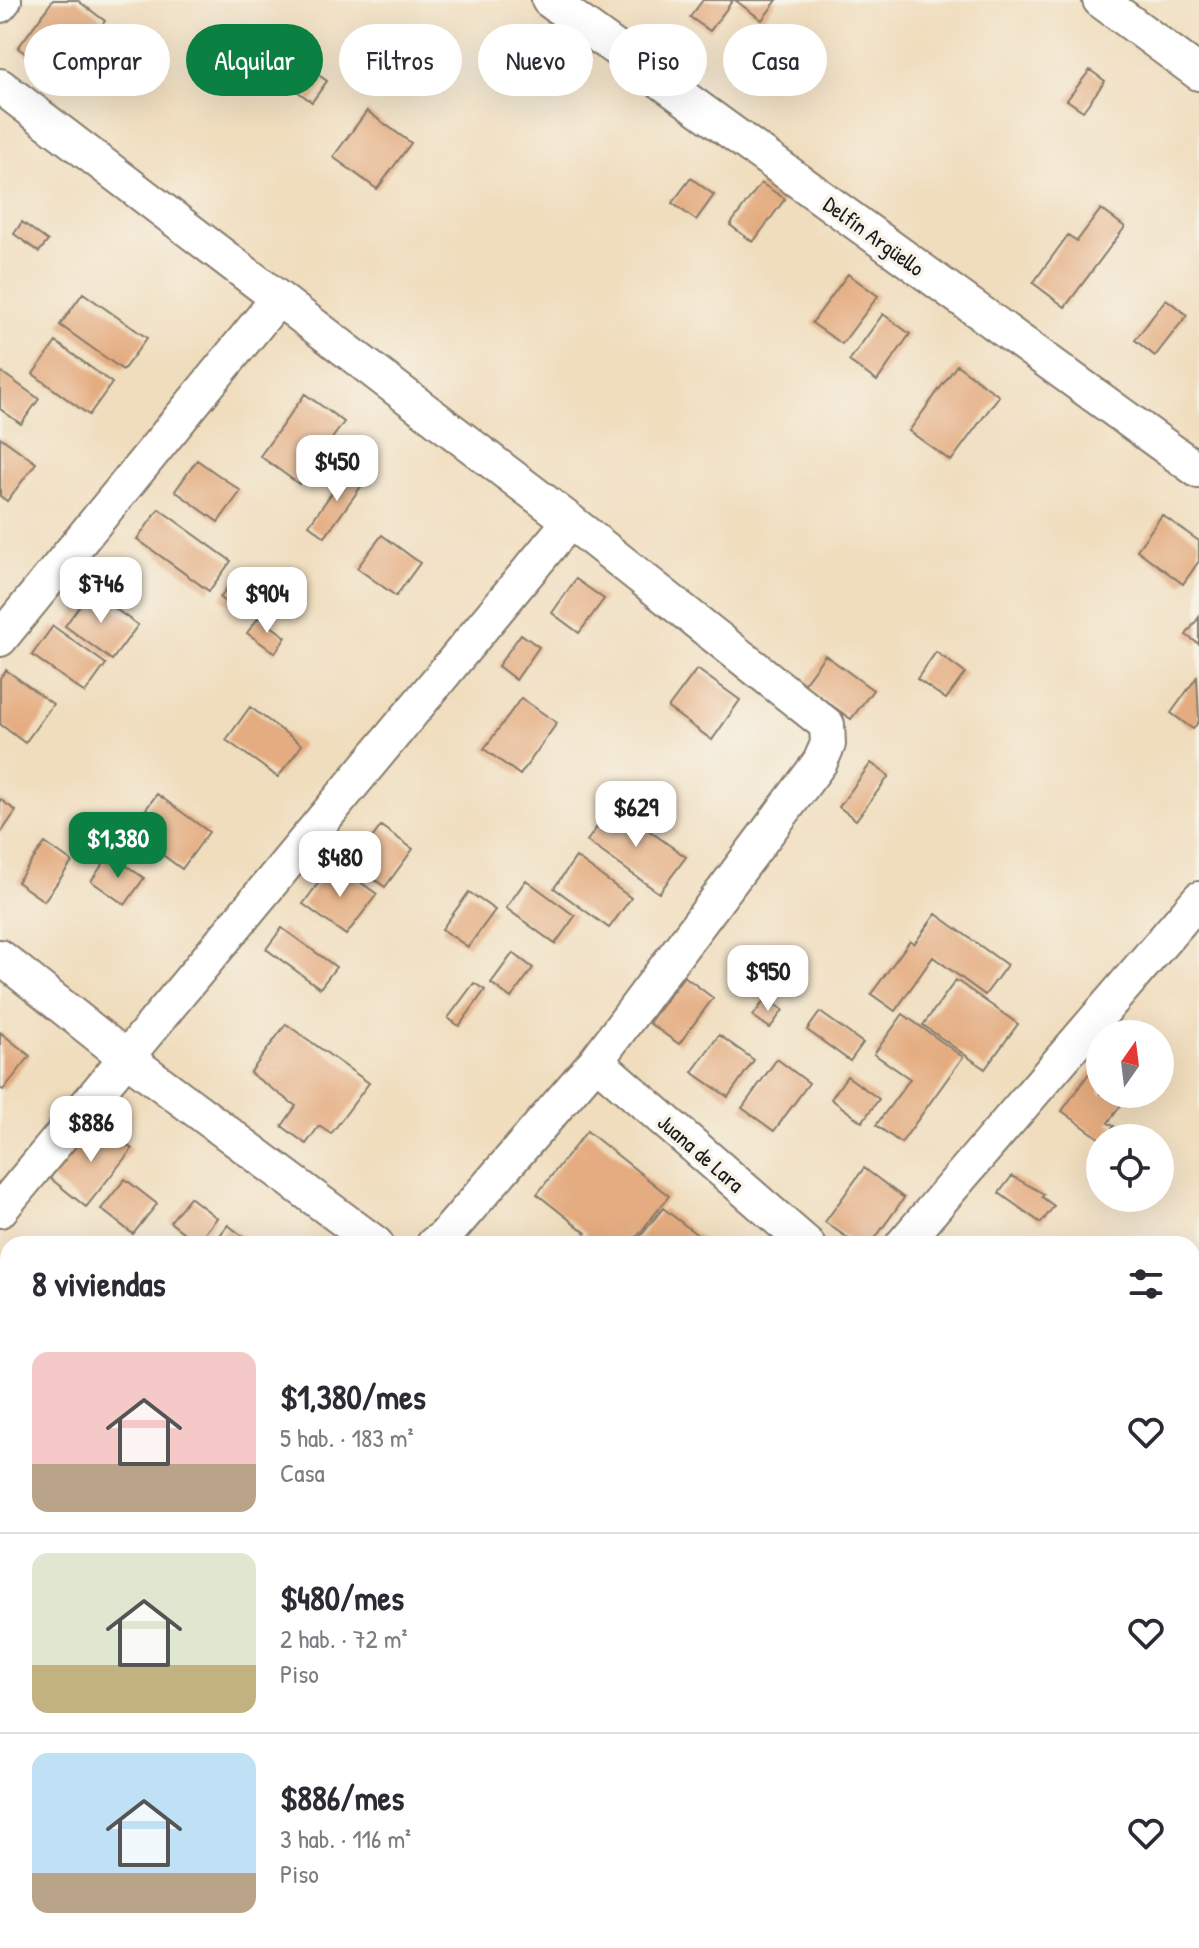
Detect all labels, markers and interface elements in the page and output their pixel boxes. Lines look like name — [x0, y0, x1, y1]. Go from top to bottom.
chip: Comprar — [24, 24, 170, 96]
chip: Alquilar — [186, 24, 323, 96]
chip: Filtros — [339, 24, 462, 96]
chip: Nuevo — [478, 24, 593, 96]
chip: Piso — [609, 24, 707, 96]
chip: Casa — [723, 24, 827, 96]
street label: Delfín Argüello — [818, 189, 931, 283]
pin: $450 — [290, 435, 384, 503]
text: $450 — [314, 443, 360, 478]
pin: $746 — [54, 557, 148, 625]
text: $746 — [78, 565, 124, 600]
pin: $904 — [220, 567, 314, 635]
text: $904 — [245, 575, 289, 610]
pin: $629 — [589, 781, 683, 849]
text: $629 — [613, 789, 659, 824]
pin: $1,380 — [53, 812, 183, 880]
text: $1,380 — [87, 820, 149, 855]
pin: $480 — [293, 831, 387, 899]
text: $480 — [317, 839, 363, 874]
pin: $950 — [721, 945, 815, 1013]
text: $950 — [745, 953, 791, 988]
north arrow — [1086, 1020, 1174, 1108]
map controls — [1086, 1020, 1174, 1212]
pin: $886 — [44, 1096, 138, 1164]
text: $886 — [68, 1104, 114, 1139]
street label: Juana de Lara — [651, 1107, 751, 1199]
button: locate — [1086, 1124, 1174, 1212]
text: 8 viviendas — [32, 1261, 166, 1307]
icon: filters — [1124, 1262, 1168, 1306]
text: $1,380/mes — [280, 1374, 426, 1420]
icon: home — [96, 1384, 192, 1480]
icon: heart — [1124, 1410, 1168, 1454]
text: 5 hab. · 183 m² — [280, 1420, 414, 1455]
text: Casa — [280, 1455, 325, 1490]
text: $480/mes — [280, 1575, 404, 1621]
icon: home — [96, 1585, 192, 1681]
icon: heart — [1124, 1611, 1168, 1655]
text: 2 hab. · 72 m² — [280, 1621, 407, 1656]
text: Piso — [280, 1656, 319, 1691]
text: $886/mes — [280, 1775, 404, 1821]
icon: home — [96, 1785, 192, 1881]
icon: heart — [1124, 1811, 1168, 1855]
text: 3 hab. · 116 m² — [280, 1821, 411, 1856]
text: Piso — [280, 1856, 319, 1891]

